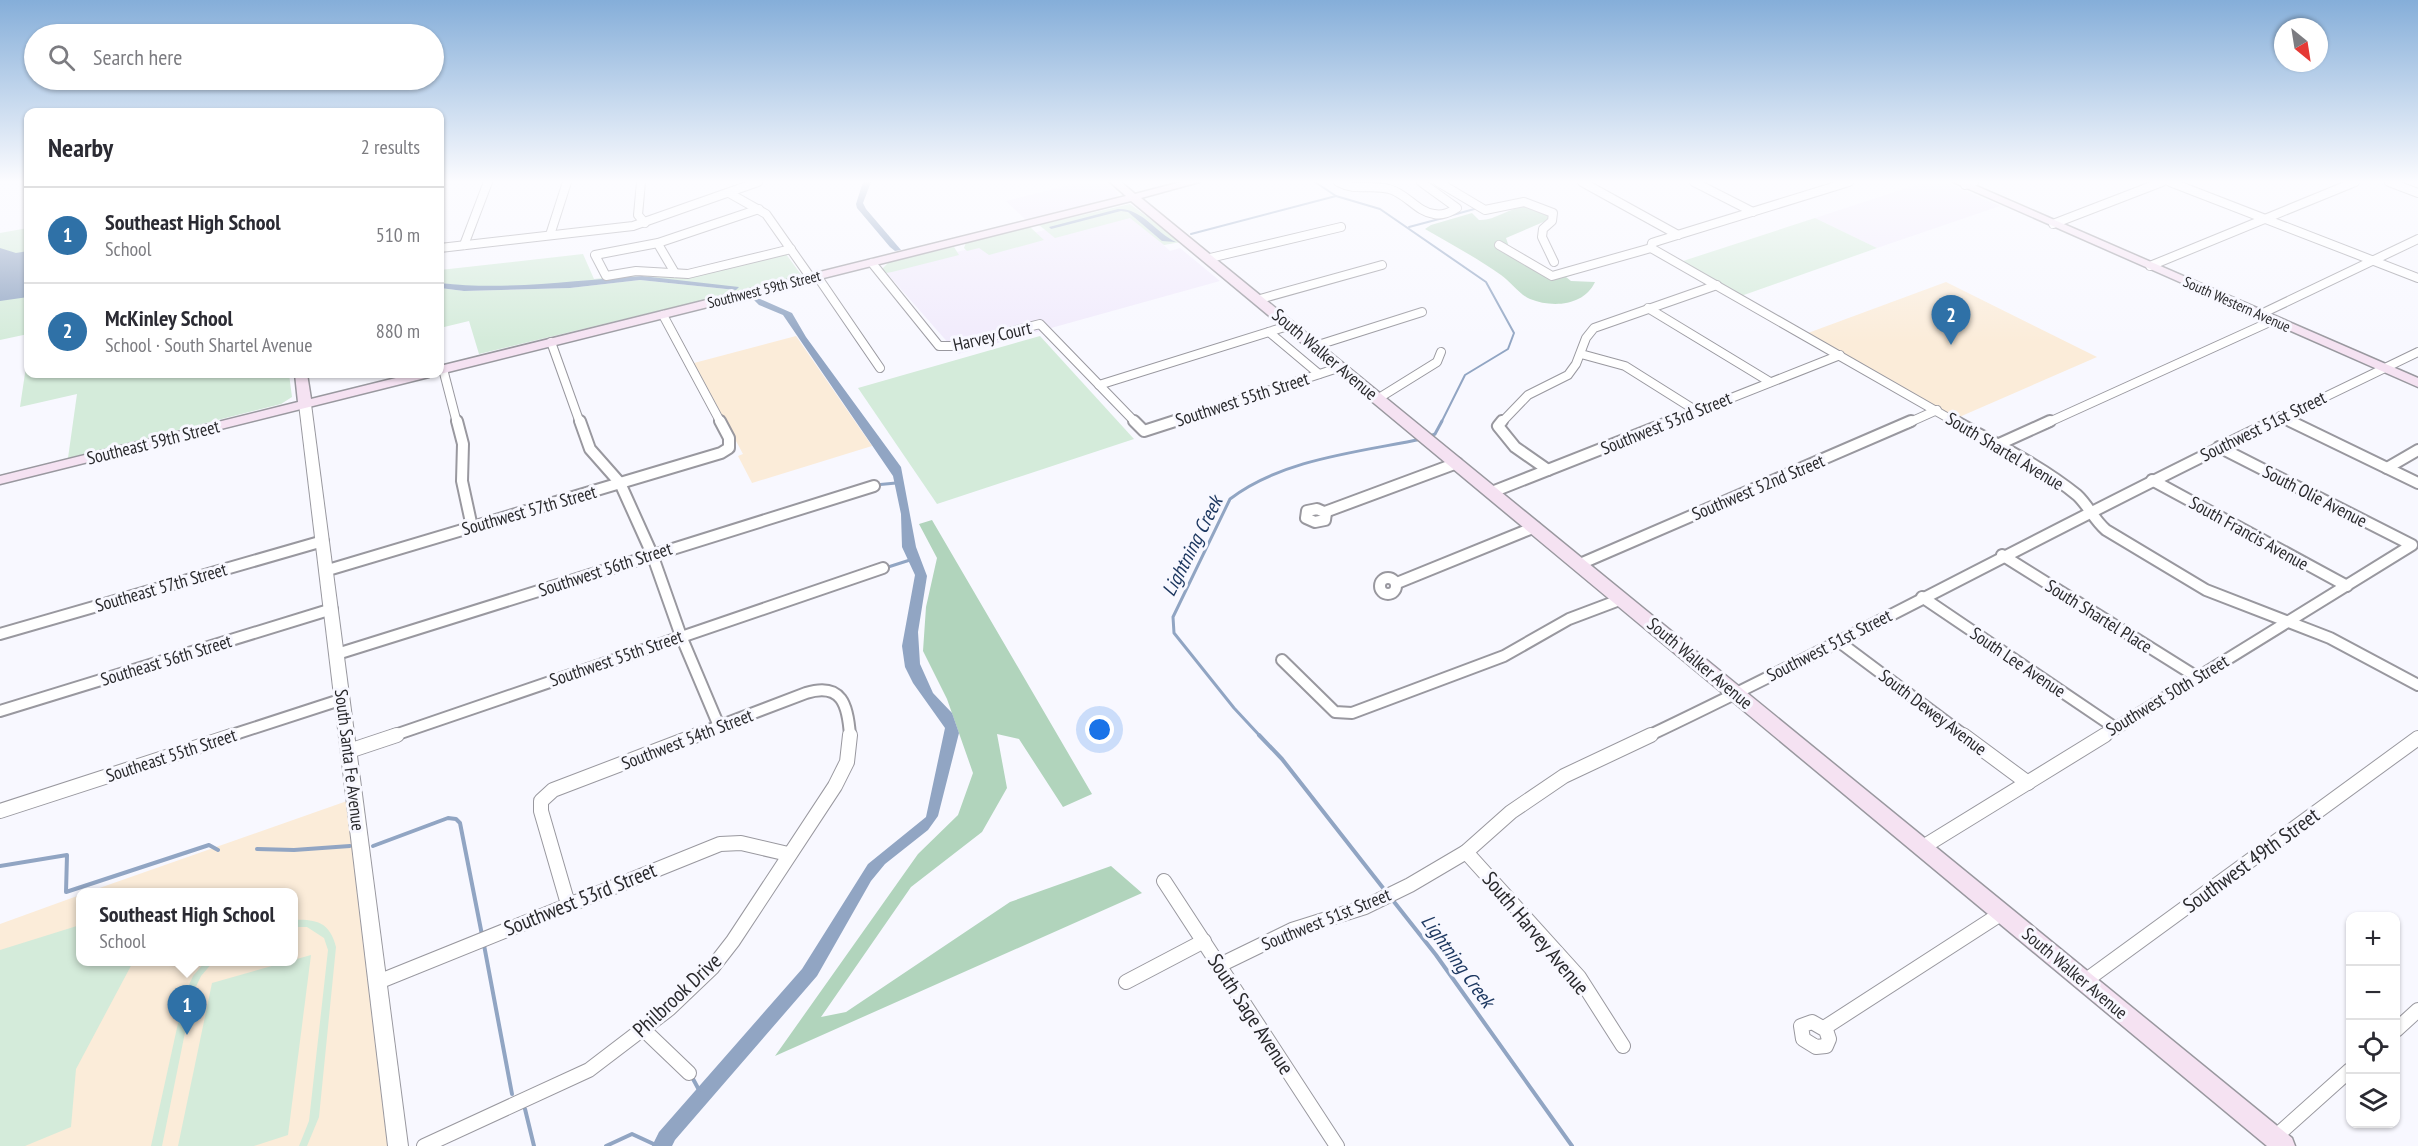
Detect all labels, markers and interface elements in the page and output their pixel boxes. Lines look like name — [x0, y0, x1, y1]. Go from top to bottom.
north arrow — [2274, 18, 2328, 72]
search box — [24, 24, 444, 90]
icon: search — [45, 41, 78, 74]
text: Search here — [93, 43, 182, 71]
text: Nearby — [48, 131, 113, 164]
text: 2 results — [361, 134, 420, 160]
text: Southeast High School — [105, 208, 281, 236]
text: 1 — [63, 222, 72, 248]
text: 510 m — [376, 222, 420, 248]
text: School — [105, 236, 151, 262]
street label: Southwest 59th Street — [705, 266, 823, 312]
street label: South Western Avenue — [2180, 272, 2294, 336]
pin: 2 — [1932, 296, 1970, 345]
street label: South Walker Avenue — [1268, 303, 1382, 405]
text: McKinley School — [105, 304, 233, 332]
street label: Harvey Court — [951, 316, 1033, 356]
text: 2 — [63, 318, 72, 344]
text: 880 m — [376, 318, 420, 344]
text: School · South Shartel Avenue — [105, 332, 312, 358]
street label: Southwest 55th Street — [1172, 367, 1312, 431]
street label: Southwest 53rd Street — [1597, 386, 1735, 460]
street label: Southwest 51st Street — [2196, 386, 2330, 466]
street label: South Shartel Avenue — [1942, 407, 2068, 495]
street label: Southeast 59th Street — [84, 414, 222, 470]
street label: Southwest 52nd Street — [1688, 449, 1828, 525]
street label: South Olie Avenue — [2259, 460, 2371, 532]
street label: Southwest 57th Street — [459, 480, 599, 540]
water label: Lightning Creek — [1156, 490, 1229, 600]
street label: South Francis Avenue — [2185, 491, 2313, 575]
street label: Southwest 56th Street — [535, 537, 675, 601]
street label: Southeast 57th Street — [93, 557, 229, 617]
street label: South Shartel Place — [2041, 574, 2157, 658]
street label: Southwest 51st Street — [1763, 604, 1895, 686]
street label: South Walker Avenue — [1643, 612, 1757, 714]
street label: South Lee Avenue — [1966, 622, 2070, 702]
street label: Southwest 55th Street — [547, 624, 686, 692]
street label: Southeast 56th Street — [98, 629, 234, 691]
street label: Southwest 50th Street — [2101, 649, 2233, 741]
street label: South Dewey Avenue — [1874, 664, 1992, 760]
street label: South Santa Fe Avenue — [330, 688, 370, 832]
street label: Southwest 54th Street — [618, 703, 756, 775]
your location — [1085, 715, 1114, 744]
street label: Southeast 55th Street — [103, 723, 239, 787]
street label: Southwest 49th Street — [2177, 801, 2325, 919]
street label: Southwest 53rd Street — [500, 856, 660, 942]
street label: South Harvey Avenue — [1477, 866, 1595, 1000]
street label: Southwest 51st Street — [1258, 883, 1394, 955]
popup — [76, 888, 298, 966]
text: Southeast High School — [99, 900, 275, 928]
water label: Lightning Creek — [1415, 909, 1502, 1014]
map controls — [2346, 912, 2400, 1128]
button: + — [2346, 912, 2400, 966]
street label: South Walker Avenue — [2018, 922, 2132, 1024]
text: School — [99, 928, 146, 954]
street label: Philbrook Drive — [627, 947, 727, 1043]
street label: South Sage Avenue — [1202, 948, 1300, 1080]
button: − — [2346, 966, 2400, 1020]
pin: 1 — [168, 986, 207, 1035]
button: locate — [2346, 1020, 2400, 1074]
button: layers — [2346, 1074, 2400, 1128]

